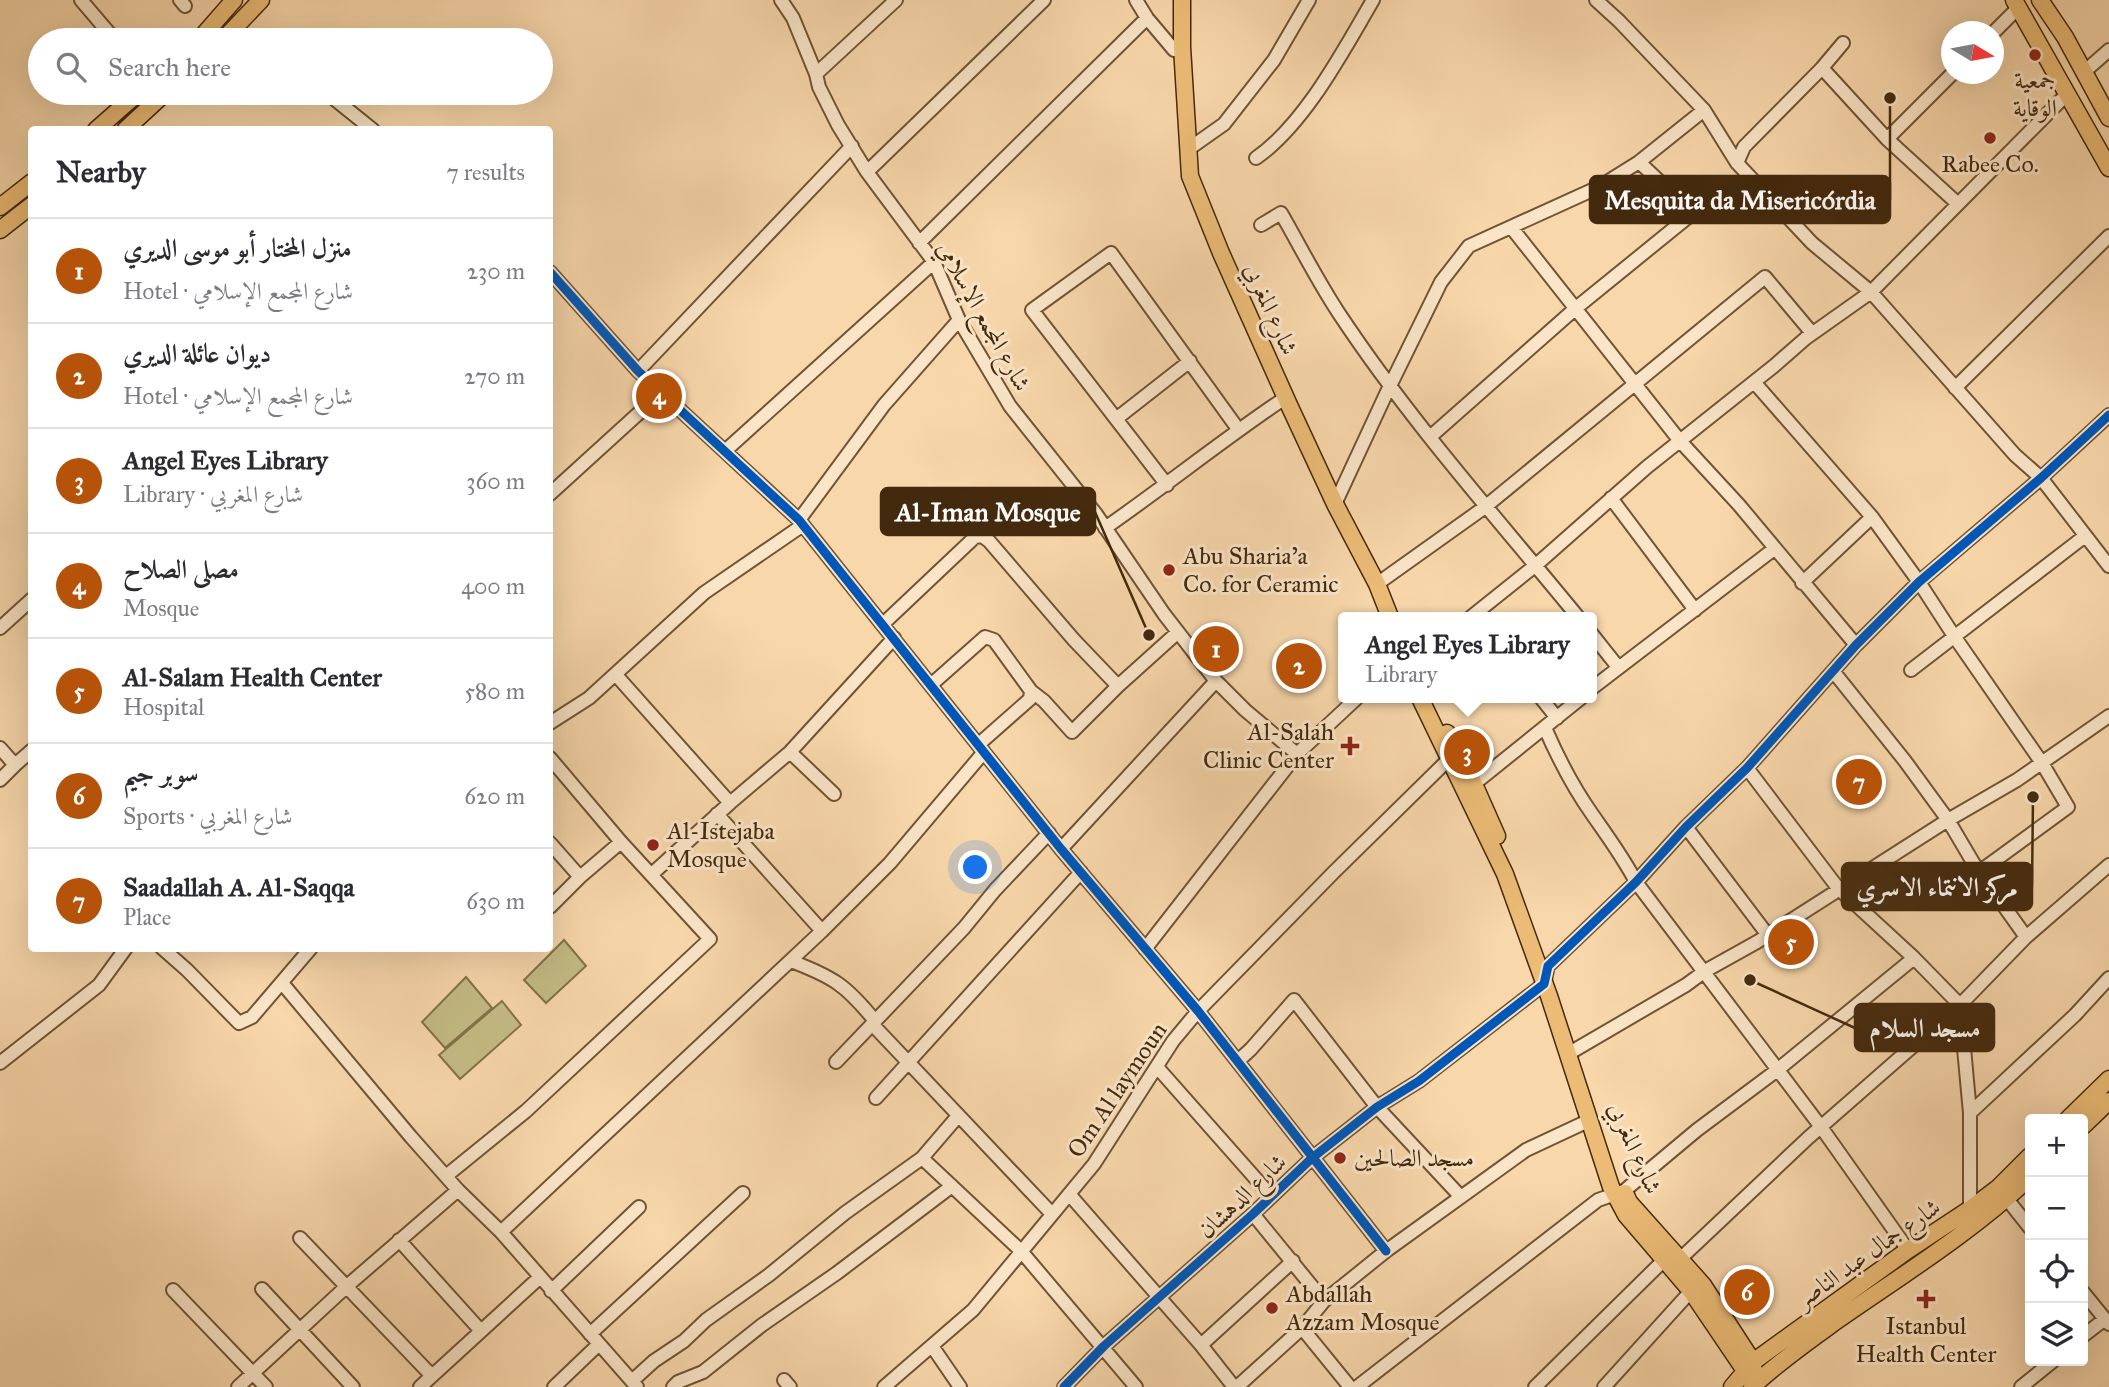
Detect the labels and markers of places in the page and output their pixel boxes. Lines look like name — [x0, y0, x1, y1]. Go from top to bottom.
marker: جمعية الوقاية — [2027, 47, 2043, 63]
place label: جمعية الوقاية — [2013, 65, 2057, 123]
marker: Rabee Co. — [1982, 130, 1998, 146]
place label: Rabee Co. — [1941, 149, 2039, 179]
callout: Mesquita da Misericórdia — [1590, 176, 1890, 223]
pin: 4 — [636, 370, 682, 422]
callout: Al-Iman Mosque — [881, 488, 1095, 535]
place label: Abu Sharia'a Co. for Ceramic — [1182, 541, 1338, 599]
marker: Abu Sharia'a Co. for Ceramic — [1161, 562, 1177, 578]
pin: 1 — [1193, 623, 1239, 675]
pin: 2 — [1276, 640, 1322, 692]
place label: Al-Salah Clinic Center — [1203, 717, 1334, 775]
pin: 3 — [1444, 726, 1490, 778]
marker: Al-Salah Clinic Center — [1340, 736, 1360, 756]
pin: 7 — [1836, 756, 1882, 808]
place label: Al-Istejaba Mosque — [666, 816, 775, 874]
marker: Al-Istejaba Mosque — [645, 837, 661, 853]
callout: مركز الانتماء الاسري — [1842, 863, 2032, 910]
pin: 5 — [1768, 916, 1814, 968]
callout: مسجد السلام — [1855, 1004, 1994, 1051]
place label: مسجد الصالحين — [1354, 1143, 1474, 1173]
marker: مسجد الصالحين — [1332, 1150, 1348, 1166]
pin: 6 — [1724, 1266, 1770, 1318]
place label: Abdallah Azzam Mosque — [1285, 1279, 1440, 1337]
marker: Istanbul Health Center — [1916, 1289, 1936, 1309]
marker: Abdallah Azzam Mosque — [1264, 1300, 1280, 1316]
place label: Istanbul Health Center — [1856, 1311, 1996, 1369]

